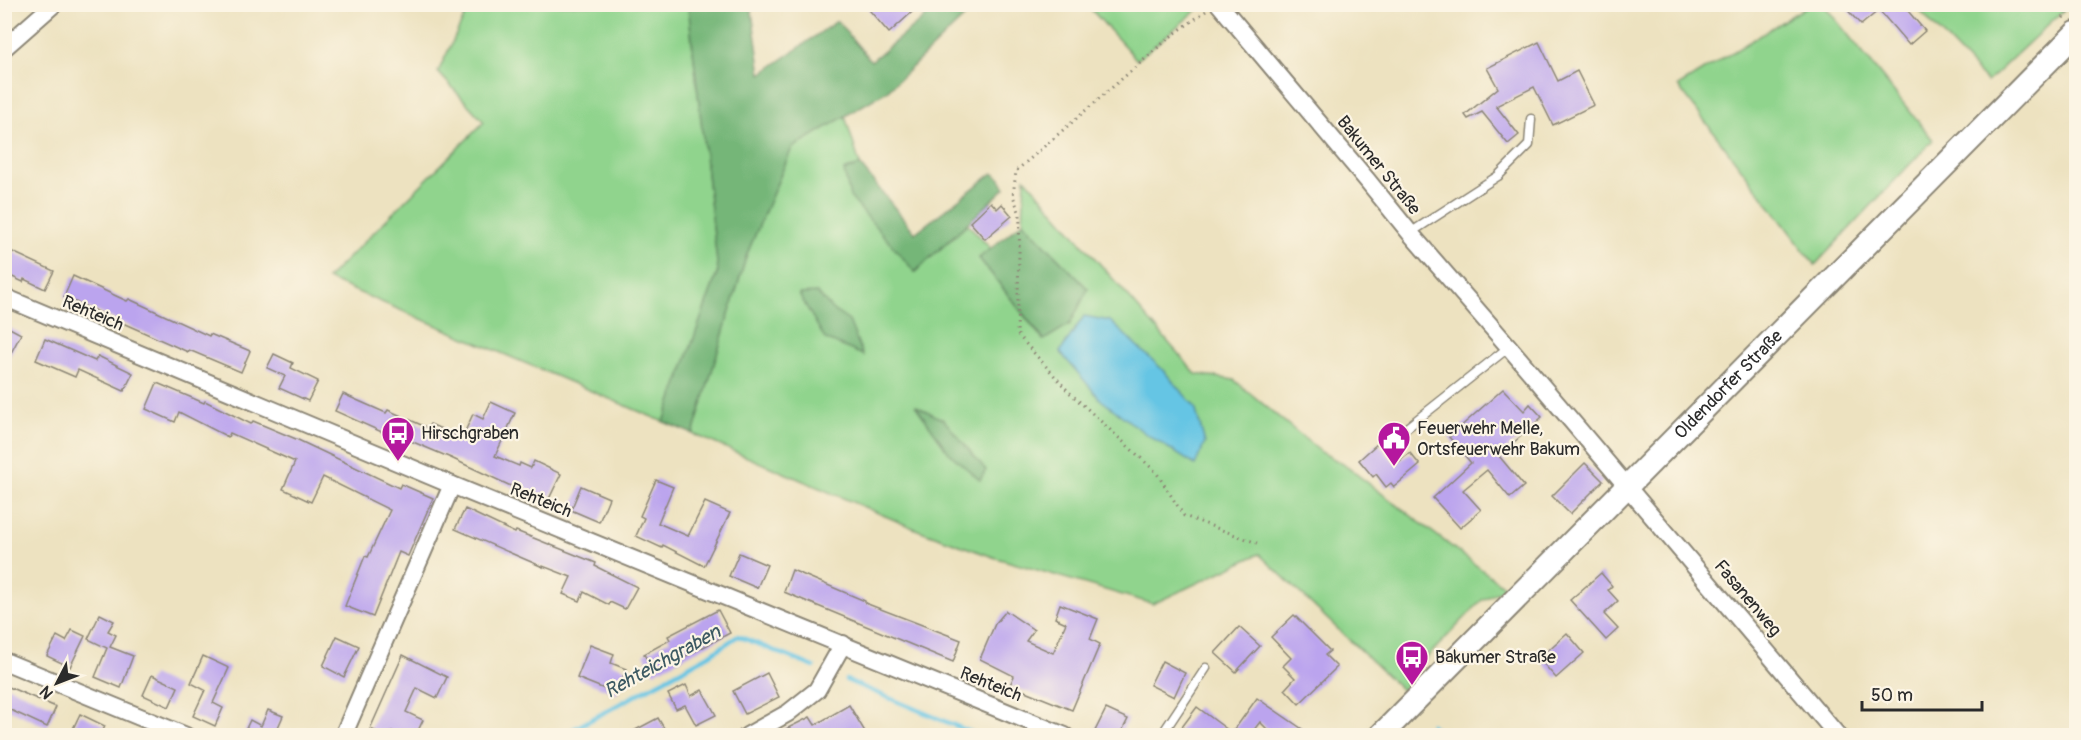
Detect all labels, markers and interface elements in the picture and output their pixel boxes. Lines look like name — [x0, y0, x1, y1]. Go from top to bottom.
street label: Bakumer Straße — [1332, 111, 1426, 220]
street label: Rehteich — [59, 290, 127, 337]
street label: Oldendorfer Straße — [1670, 325, 1788, 444]
bus stop icon: Hirschgraben — [380, 415, 416, 462]
place label: Feuerwehr Melle, Ortsfeuerwehr Bakum — [1417, 417, 1580, 461]
public building icon: Feuerwehr Melle, Ortsfeuerwehr Bakum — [1376, 420, 1412, 467]
place label: Hirschgraben — [421, 422, 519, 445]
street label: Rehteich — [507, 478, 575, 523]
street label: Fasanenweg — [1709, 555, 1786, 641]
water label: Rehteichgraben — [600, 618, 726, 704]
bus stop icon: Bakumer Straße — [1394, 639, 1430, 686]
place label: Bakumer Straße — [1435, 646, 1556, 669]
north arrow — [27, 653, 87, 713]
street label: Rehteich — [957, 662, 1025, 707]
scale bar — [1862, 674, 1982, 712]
text: N — [35, 682, 58, 703]
text: 50 m — [1871, 684, 1913, 707]

